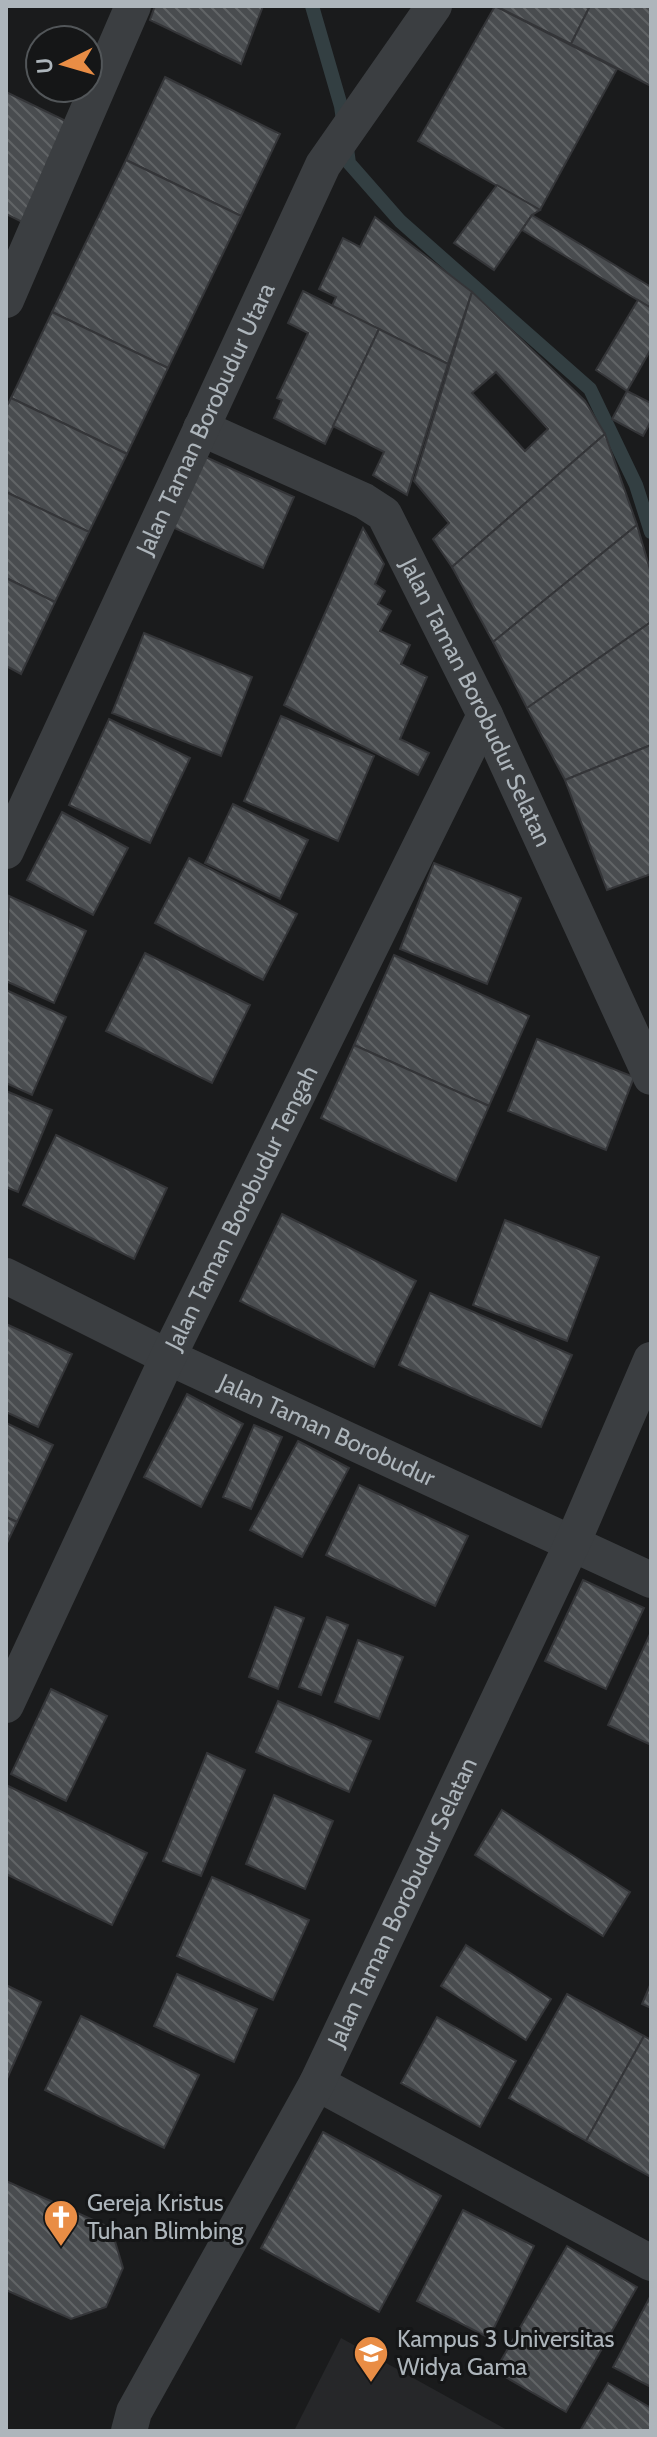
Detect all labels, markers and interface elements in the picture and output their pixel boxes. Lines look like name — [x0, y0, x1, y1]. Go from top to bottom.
north arrow — [24, 24, 104, 104]
text: U — [30, 57, 59, 75]
street label: Jalan Taman Borobudur Utara — [129, 278, 281, 560]
street label: Jalan Taman Borobudur Selatan — [394, 552, 558, 851]
street label: Jalan Taman Borobudur Tengah — [158, 1061, 324, 1356]
street label: Jalan Taman Borobudur — [213, 1367, 440, 1492]
street label: Jalan Taman Borobudur Selatan — [321, 1753, 483, 2052]
place label: Gereja Kristus Tuhan Blimbing — [87, 2188, 244, 2245]
church icon: Gereja Kristus Tuhan Blimbing — [42, 2198, 80, 2248]
place label: Kampus 3 Universitas Widya Gama — [397, 2324, 614, 2381]
school or university icon: Kampus 3 Universitas Widya Gama — [352, 2334, 390, 2384]

